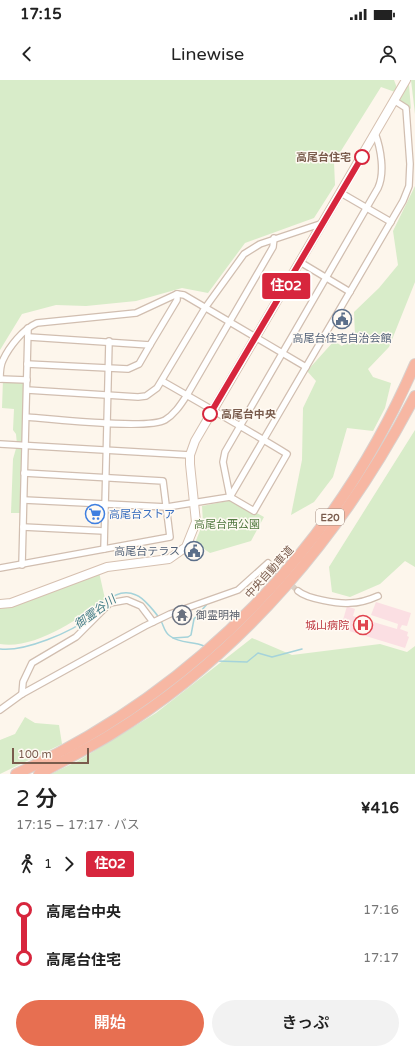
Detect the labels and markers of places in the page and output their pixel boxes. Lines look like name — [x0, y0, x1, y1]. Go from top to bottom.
marker: 高尾台住宅 — [354, 149, 370, 165]
place label: 高尾台住宅 — [296, 151, 351, 164]
public building icon: 高尾台住宅自治会館 — [331, 308, 353, 330]
place label: 高尾台住宅自治会館 — [293, 332, 392, 345]
marker: 高尾台中央 — [202, 406, 218, 422]
place label: 高尾台中央 — [221, 408, 276, 421]
supermarket icon: 高尾台ストア — [84, 503, 106, 525]
place label: 高尾台ストア — [109, 508, 175, 521]
public building icon: 高尾台テラス — [183, 540, 205, 562]
place label: 高尾台テラス — [114, 545, 180, 558]
temple icon: 御霊明神 — [171, 604, 193, 626]
place label: 御霊明神 — [195, 609, 240, 622]
hospital icon: 城山病院 — [352, 614, 374, 636]
place label: 城山病院 — [305, 619, 349, 632]

